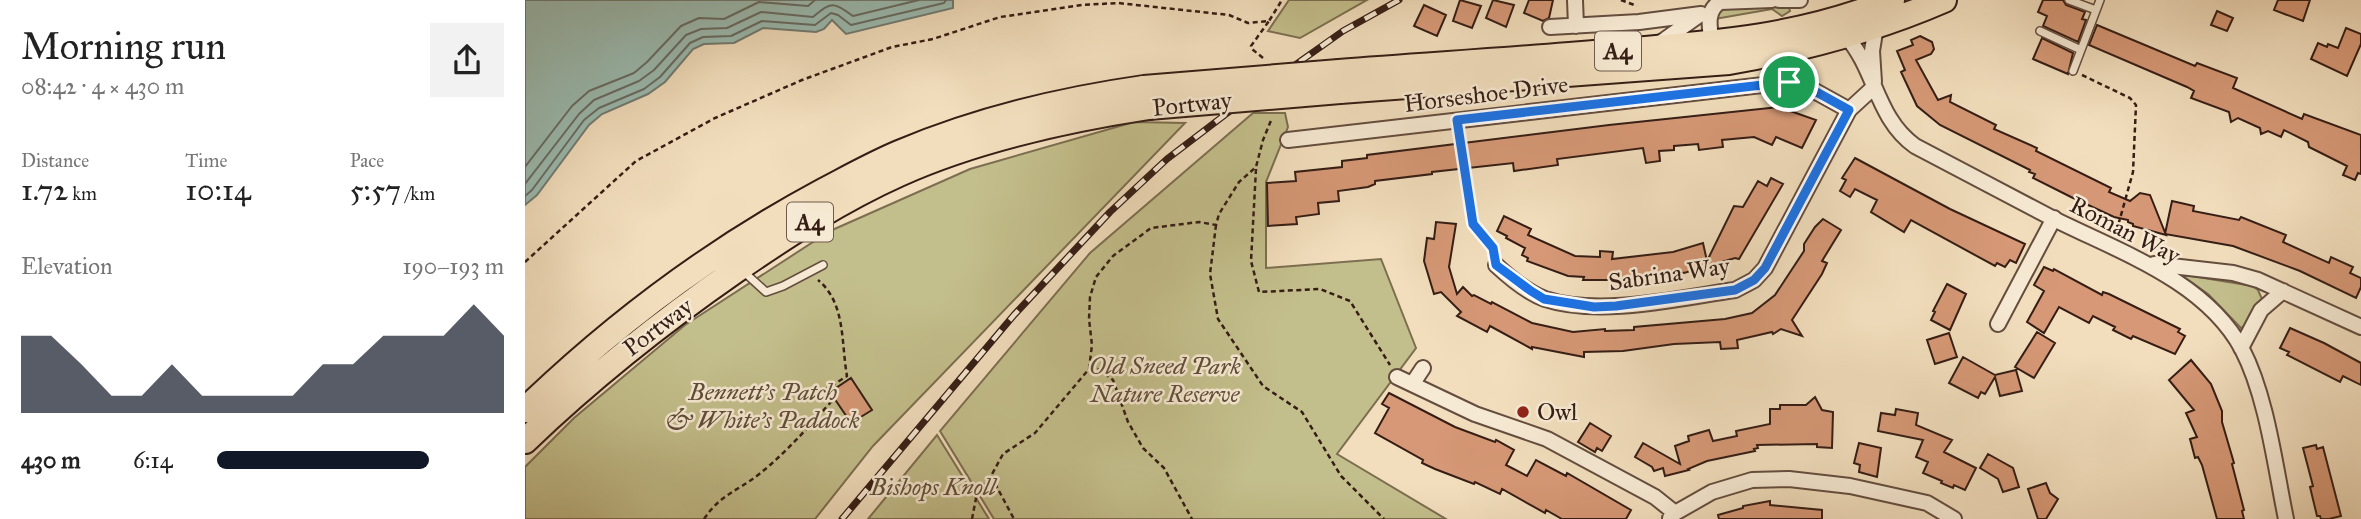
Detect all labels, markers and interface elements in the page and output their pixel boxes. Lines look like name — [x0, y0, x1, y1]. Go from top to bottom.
text: Morning run — [21, 23, 226, 69]
button: share — [430, 23, 504, 97]
road number: A4 — [1595, 32, 1641, 70]
pin — [1759, 52, 1819, 112]
icon: arrive — [1770, 63, 1808, 101]
street label: Horseshoe Drive — [1402, 69, 1570, 119]
text: 08:42 · 4 × 430 m — [21, 72, 184, 100]
street label: Portway — [1151, 85, 1234, 123]
text: Distance — [21, 149, 89, 172]
text: Time — [185, 149, 227, 172]
text: Pace — [350, 149, 384, 172]
text: 1.72 — [21, 172, 68, 208]
text: 10:14 — [185, 172, 251, 208]
text: 5:57 — [350, 172, 401, 208]
text: km — [68, 182, 97, 205]
text: /km — [401, 182, 435, 205]
street label: Roman Way — [2065, 189, 2186, 271]
road number: A4 — [787, 202, 833, 242]
street label: Sabrina Way — [1606, 251, 1732, 297]
text: Elevation — [21, 252, 112, 280]
text: 190–193 m — [403, 252, 504, 280]
street label: Portway — [617, 291, 699, 363]
park label: Old Sneed Park Nature Reserve — [1089, 351, 1241, 409]
park label: Bennett's Patch & White's Paddock — [666, 377, 860, 435]
place label: Owl — [1537, 397, 1578, 427]
marker: Owl — [1515, 404, 1531, 420]
text: 430 m — [21, 446, 81, 474]
text: 6:14 — [133, 446, 173, 474]
park label: Bishops Knoll — [869, 472, 998, 502]

